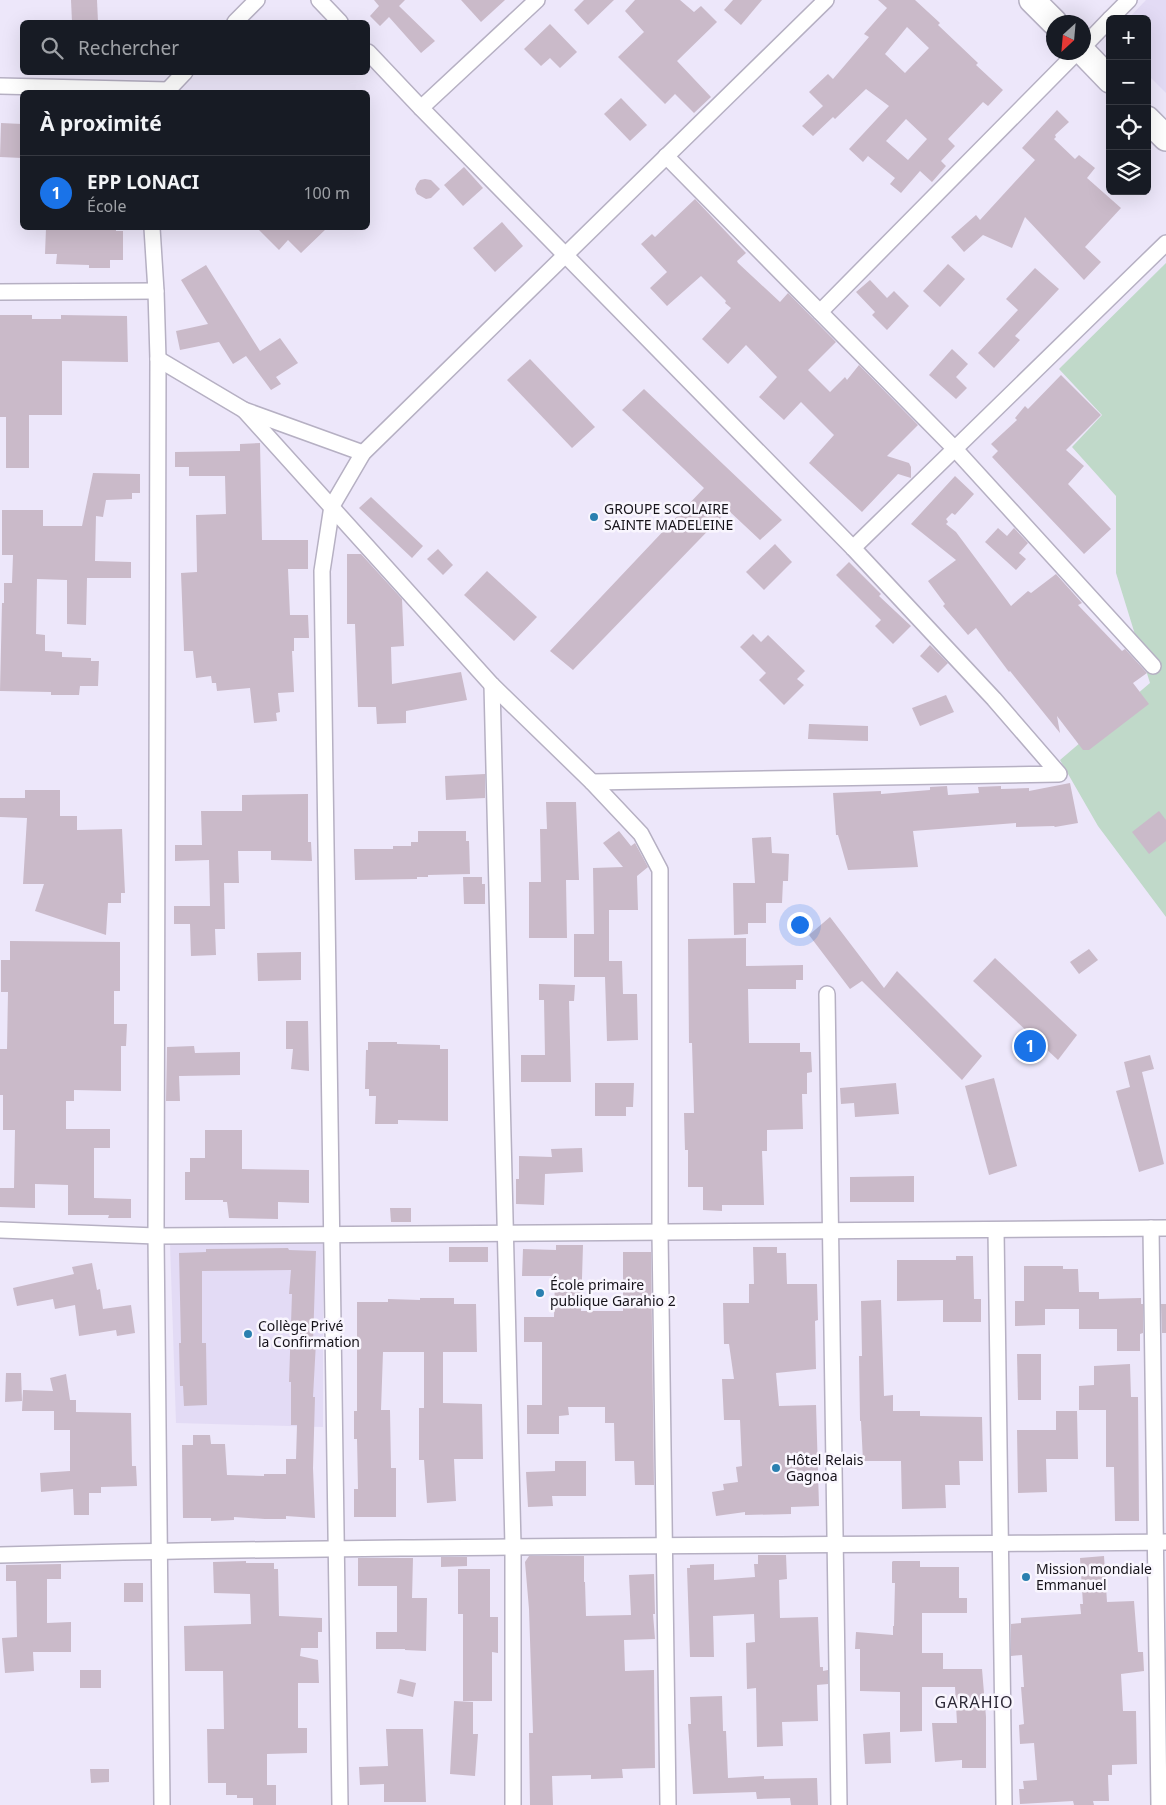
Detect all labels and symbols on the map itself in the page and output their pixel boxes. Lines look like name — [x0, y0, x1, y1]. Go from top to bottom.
north arrow — [1046, 15, 1091, 60]
place label: GROUPE SCOLAIRE SAINTE MADELEINE — [604, 499, 733, 534]
marker: GROUPE SCOLAIRE SAINTE MADELEINE — [588, 511, 600, 523]
your location — [787, 912, 813, 938]
pin: 1 — [1014, 1027, 1046, 1065]
place label: École primaire publique Garahio 2 — [550, 1275, 676, 1310]
marker: École primaire publique Garahio 2 — [534, 1287, 546, 1299]
place label: Collège Privé la Confirmation — [258, 1316, 360, 1351]
marker: Collège Privé la Confirmation — [242, 1328, 254, 1340]
place label: Hôtel Relais Gagnoa — [786, 1450, 864, 1485]
marker: Hôtel Relais Gagnoa — [770, 1462, 782, 1474]
place label: Mission mondiale Emmanuel — [1036, 1559, 1152, 1594]
marker: Mission mondiale Emmanuel — [1020, 1571, 1032, 1583]
district label: GARAHIO — [935, 1691, 1013, 1713]

